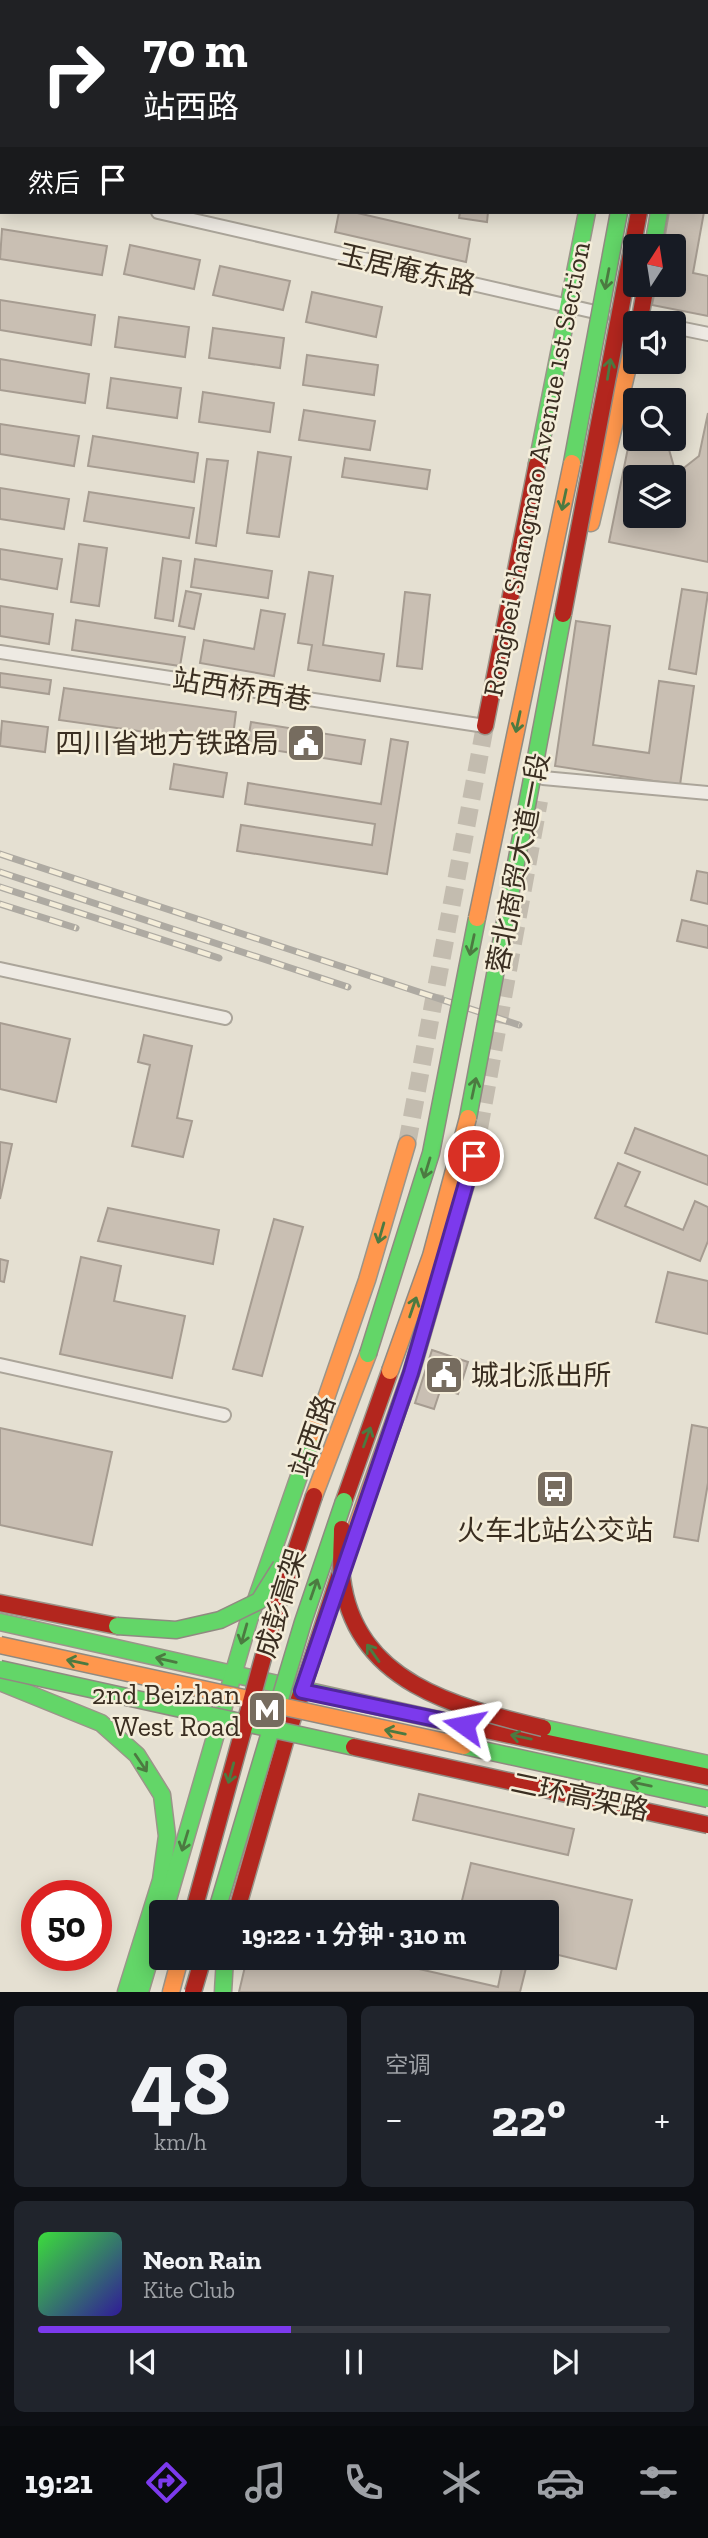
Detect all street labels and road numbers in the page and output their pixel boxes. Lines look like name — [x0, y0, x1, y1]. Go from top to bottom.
street label: 玉居庵东路 — [335, 238, 479, 301]
street label: Rongbei Shangmao Avenue 1st Section — [476, 239, 597, 699]
street label: 站西桥西巷 — [170, 662, 314, 717]
street label: 蓉北商贸大道一段 — [481, 750, 556, 976]
street label: 站西路 — [283, 1391, 342, 1481]
street label: 成彭高架 — [248, 1545, 313, 1662]
street label: 二环高架路 — [508, 1766, 652, 1827]

